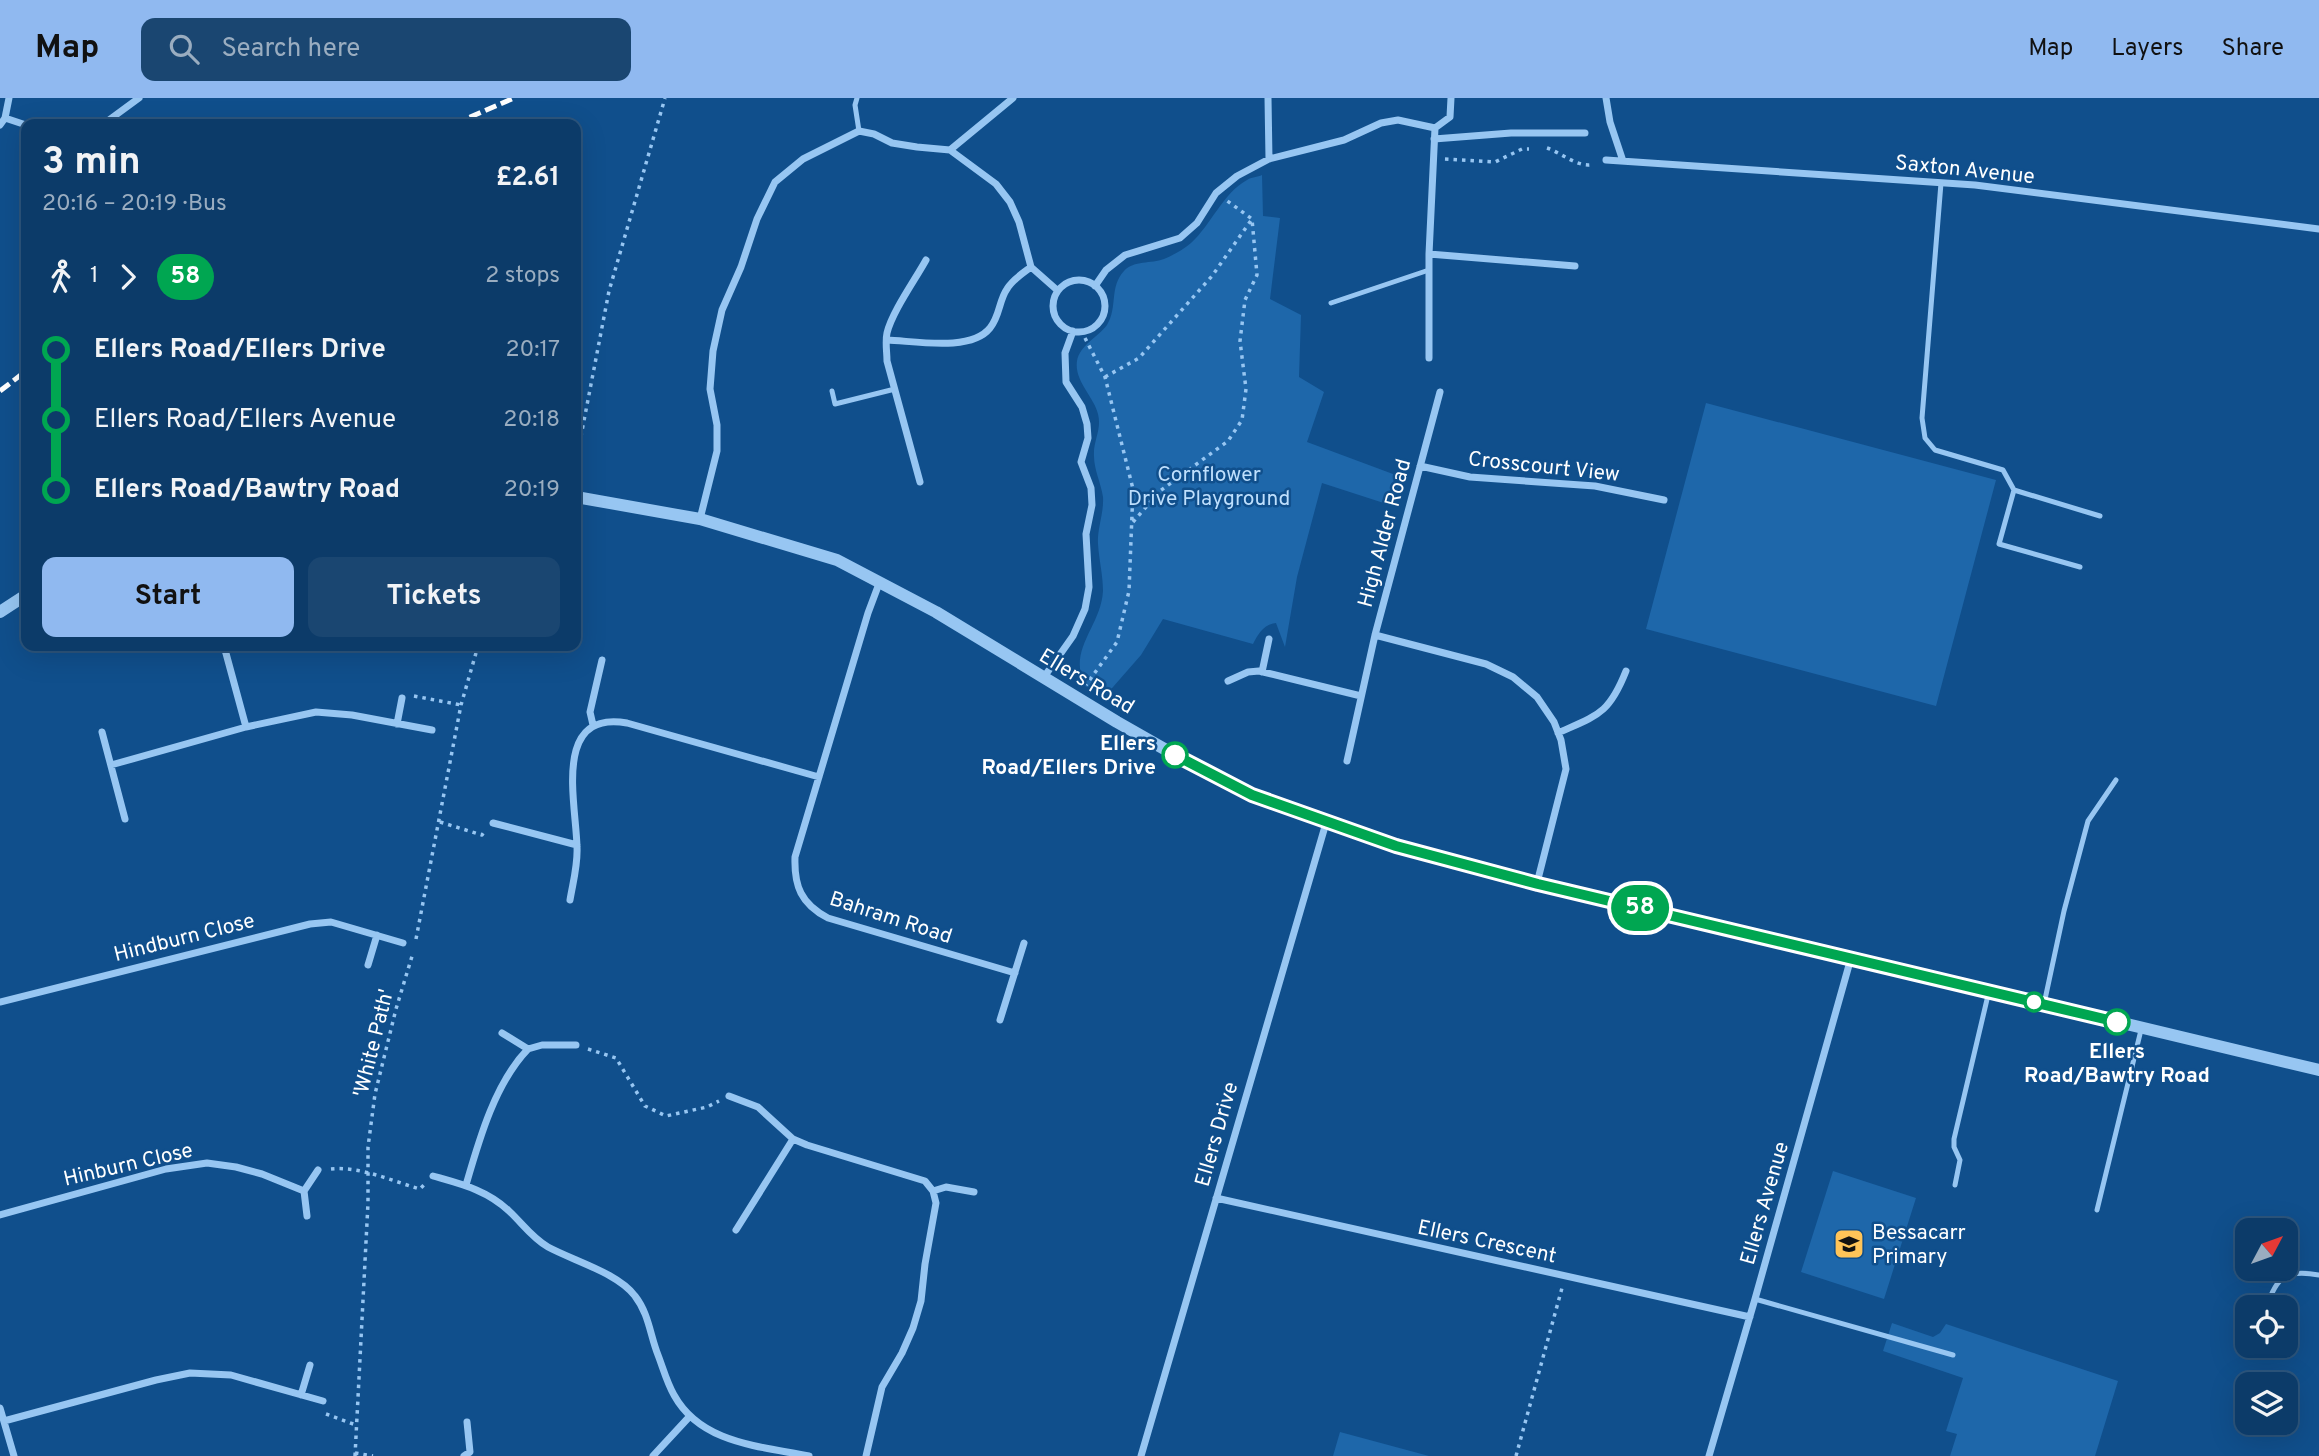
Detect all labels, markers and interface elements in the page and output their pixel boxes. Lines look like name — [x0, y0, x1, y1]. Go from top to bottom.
search box — [141, 18, 631, 81]
text: Map — [35, 28, 99, 70]
icon: search — [165, 30, 203, 68]
text: Search here — [221, 33, 360, 66]
text: Map — [2028, 34, 2073, 64]
text: Layers — [2111, 34, 2183, 64]
text: Share — [2221, 34, 2284, 64]
text: 3 min — [42, 139, 141, 188]
street label: Saxton Avenue — [1894, 150, 2036, 191]
text: £2.61 — [496, 162, 560, 195]
text: 20:16 – 20:19 · Bus — [42, 190, 227, 219]
icon: walk — [42, 258, 80, 296]
icon: forward — [109, 258, 147, 296]
text: 1 — [90, 262, 99, 291]
text: 58 — [171, 262, 200, 292]
text: 2 stops — [485, 262, 560, 291]
text: Ellers Road/Ellers Drive — [94, 334, 386, 367]
text: 20:17 — [505, 336, 560, 365]
text: Ellers Road/Ellers Avenue — [94, 404, 396, 437]
text: 20:18 — [503, 406, 560, 435]
street label: Crosscourt View — [1467, 446, 1621, 489]
street label: High Alder Road — [1353, 456, 1418, 611]
park label: Cornflower Drive Playground — [1128, 462, 1290, 513]
text: Ellers Road/Bawtry Road — [94, 474, 400, 507]
text: 20:19 — [504, 476, 560, 505]
button: Start — [42, 557, 294, 637]
button: Tickets — [308, 557, 560, 637]
street label: Ellers Road — [1034, 643, 1139, 721]
place label: Ellers Road/Ellers Drive — [982, 731, 1156, 782]
marker: Ellers Road/Ellers Drive — [1162, 742, 1188, 768]
line badge: 58 — [1608, 885, 1672, 931]
street label: Bahram Road — [826, 886, 955, 951]
text: 58 — [1625, 893, 1655, 923]
street label: Hindburn Close — [111, 908, 258, 969]
street label: 'White Path' — [348, 986, 401, 1100]
unlabelled marker — [2024, 992, 2044, 1012]
marker: Ellers Road/Bawtry Road — [2104, 1009, 2130, 1035]
place label: Ellers Road/Bawtry Road — [2024, 1039, 2210, 1090]
street label: Ellers Drive — [1190, 1079, 1245, 1190]
street label: Hinburn Close — [61, 1137, 196, 1193]
street label: Ellers Avenue — [1735, 1139, 1796, 1268]
street label: Ellers Crescent — [1415, 1215, 1559, 1270]
north arrow — [2235, 1218, 2298, 1281]
map controls — [2235, 1218, 2298, 1435]
place label: Bessacarr Primary — [1872, 1220, 1966, 1271]
school or university icon: Bessacarr Primary — [1832, 1227, 1866, 1261]
button: locate — [2235, 1295, 2298, 1358]
button: layers — [2235, 1372, 2298, 1435]

